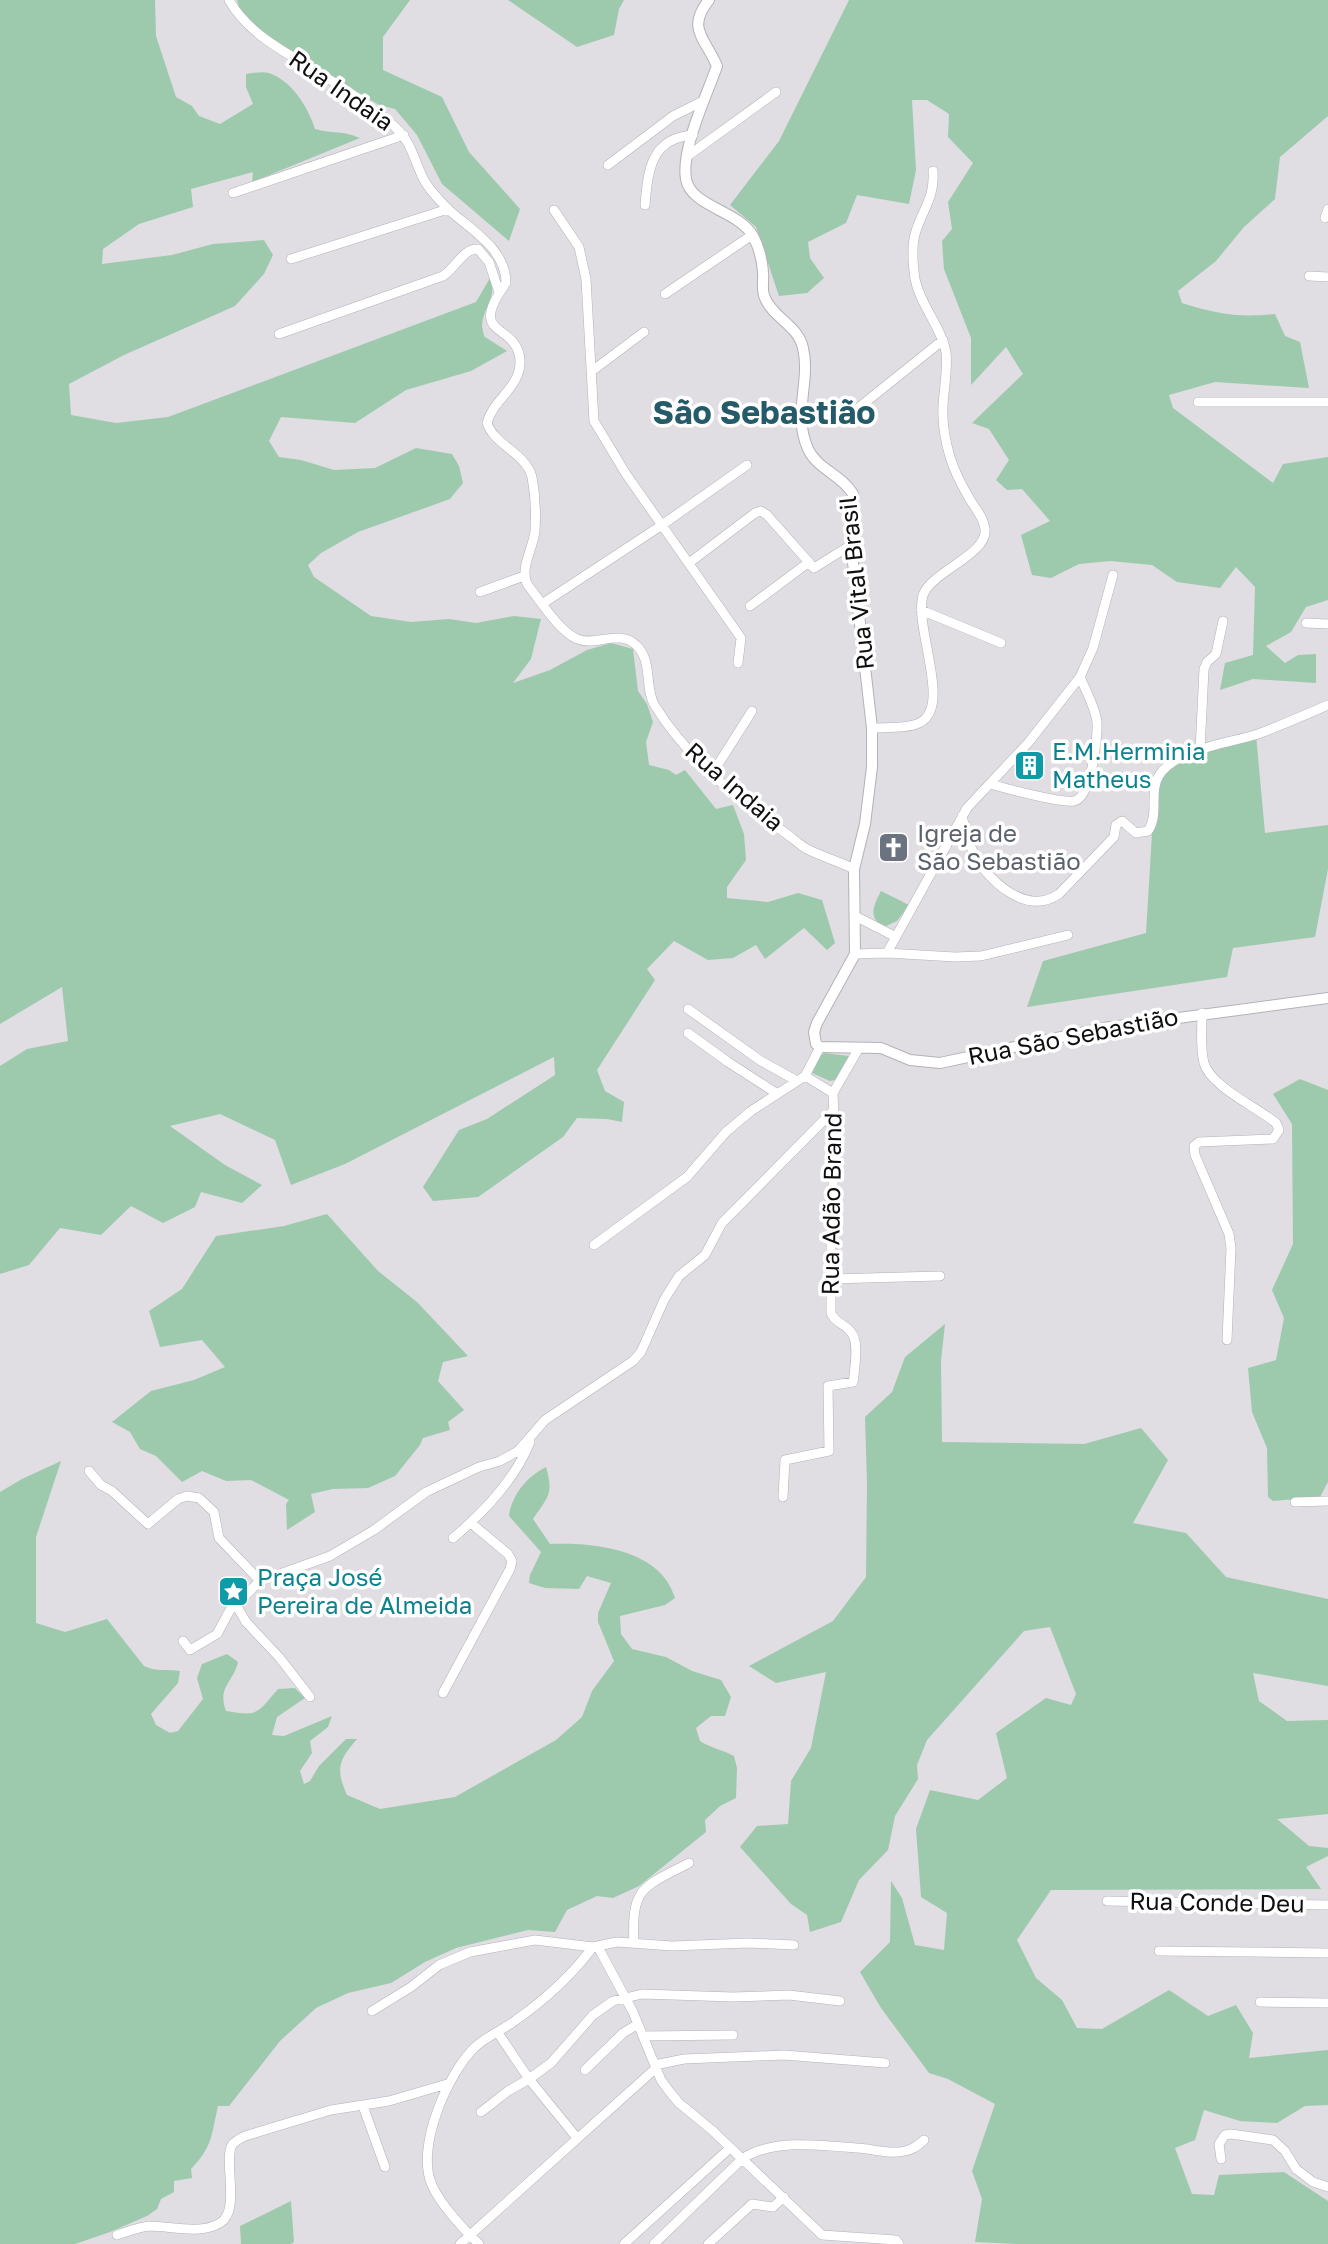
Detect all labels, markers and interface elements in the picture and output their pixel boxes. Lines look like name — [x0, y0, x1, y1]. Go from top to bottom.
street label: Rua Indaia — [284, 43, 400, 136]
district label: São Sebastião — [653, 393, 875, 431]
street label: Rua Vital Brasil — [832, 495, 879, 672]
street label: Rua Indaia — [680, 735, 790, 836]
place label: E.M.Herminia Matheus — [1052, 736, 1206, 793]
building icon: E.M.Herminia Matheus — [1012, 749, 1046, 783]
place label: Igreja de São Sebastião — [917, 818, 1081, 875]
church icon: Igreja de São Sebastião — [877, 831, 911, 865]
street label: Rua São Sebastião — [965, 1001, 1180, 1070]
street label: Rua Adão Brand — [814, 1112, 847, 1296]
place label: Praça José Pereira de Almeida — [257, 1562, 472, 1619]
place icon: Praça José Pereira de Almeida — [217, 1575, 251, 1609]
street label: Rua Conde Deu — [1129, 1885, 1305, 1918]

